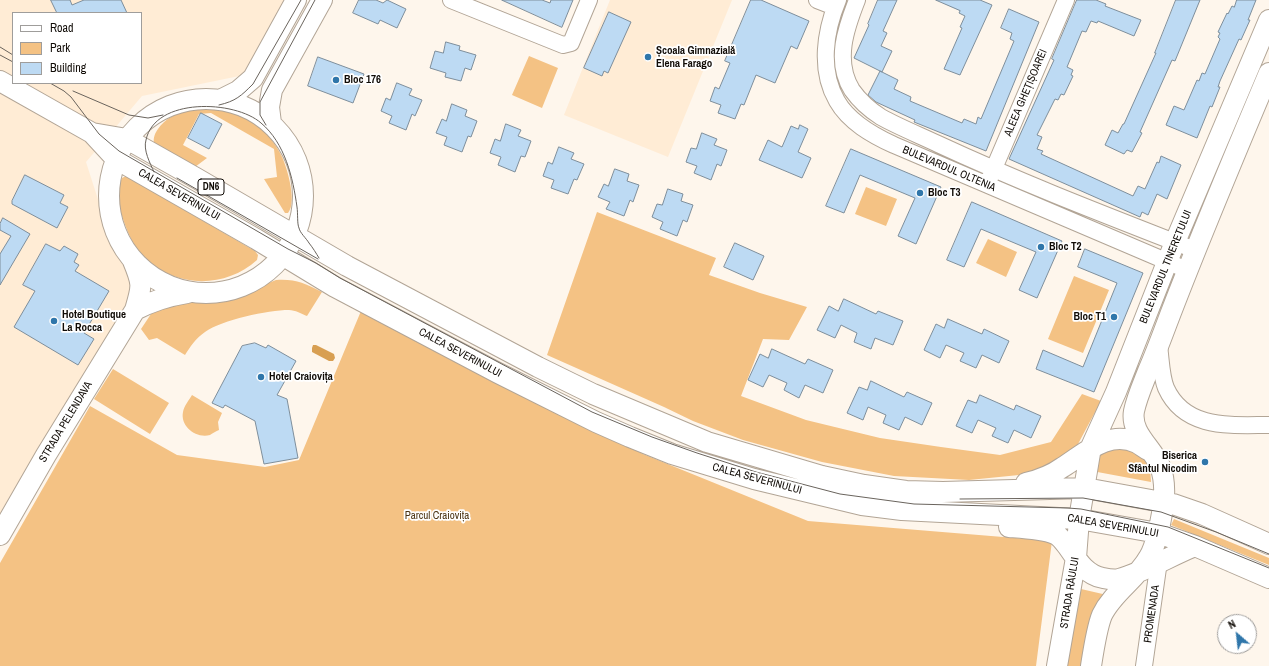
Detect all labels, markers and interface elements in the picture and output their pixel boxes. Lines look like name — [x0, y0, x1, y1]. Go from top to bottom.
legend — [12, 12, 142, 84]
text: Road — [50, 20, 74, 36]
text: Park — [50, 40, 70, 56]
place label: Școala Gimnazială Elena Farago — [656, 44, 735, 70]
street label: ALEEA GHEȚIȘOAREI — [1002, 48, 1050, 138]
marker: Școala Gimnazială Elena Farago — [643, 52, 653, 62]
text: Building — [50, 60, 86, 76]
place label: Bloc 176 — [344, 73, 381, 87]
marker: Bloc 176 — [331, 75, 341, 85]
street label: BULEVARDUL OLTENIA — [900, 143, 998, 195]
street label: CALEA SEVERINULUI — [136, 166, 222, 224]
road number: DN6 — [198, 179, 224, 195]
place label: Bloc T3 — [928, 186, 961, 200]
marker: Bloc T3 — [915, 188, 925, 198]
street label: BULEVARDUL TINERETULUI — [1137, 208, 1195, 326]
place label: Bloc T2 — [1049, 240, 1082, 254]
marker: Bloc T2 — [1036, 242, 1046, 252]
place label: Hotel Boutique La Rocca — [62, 308, 126, 334]
place label: Bloc T1 — [1073, 310, 1106, 324]
marker: Bloc T1 — [1109, 312, 1119, 322]
marker: Hotel Boutique La Rocca — [49, 316, 59, 326]
street label: CALEA SEVERINULUI — [416, 326, 504, 380]
place label: Hotel Craiovița — [269, 370, 333, 384]
marker: Hotel Craiovița — [256, 372, 266, 382]
street label: STRADA PELENDAVA — [37, 379, 95, 465]
place label: Biserica Sfântul Nicodim — [1128, 449, 1197, 475]
marker: Biserica Sfântul Nicodim — [1200, 457, 1210, 467]
street label: CALEA SEVERINULUI — [711, 461, 803, 497]
park label: Parcul Craiovița — [405, 509, 469, 523]
street label: CALEA SEVERINULUI — [1066, 511, 1160, 541]
street label: STRADA RÂULUI — [1058, 556, 1082, 630]
street label: PROMENADA — [1141, 584, 1163, 644]
north arrow — [1217, 614, 1257, 654]
text: N — [1226, 617, 1238, 632]

